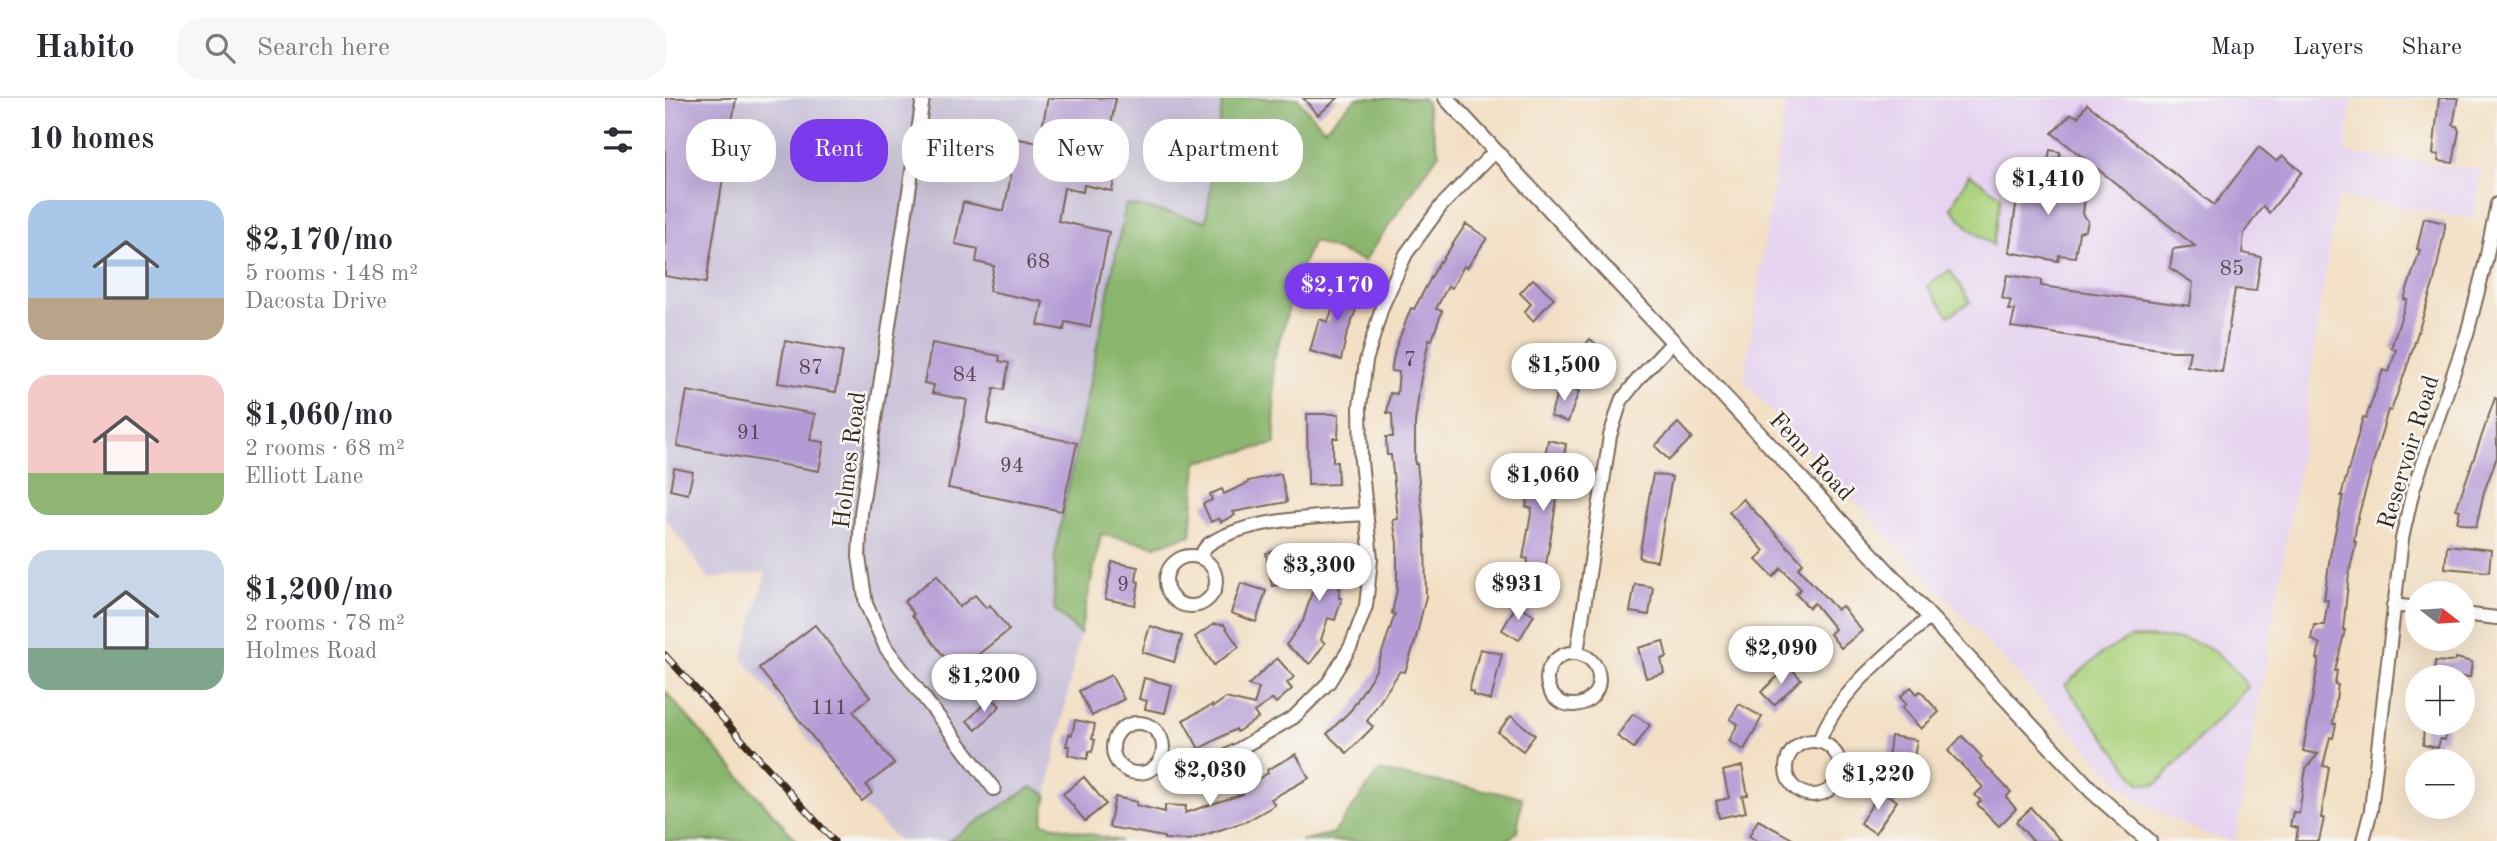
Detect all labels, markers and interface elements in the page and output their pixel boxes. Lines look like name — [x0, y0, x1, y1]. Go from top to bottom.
search box — [177, 17, 667, 80]
icon: search — [201, 29, 239, 67]
text: Habito — [35, 32, 135, 65]
text: Search here — [257, 35, 390, 61]
text: Map — [2211, 36, 2255, 60]
text: Layers — [2293, 36, 2363, 60]
text: Share — [2401, 36, 2462, 60]
chip: Buy — [686, 119, 776, 182]
chip: Rent — [790, 119, 888, 182]
chip: Filters — [902, 119, 1019, 182]
chip: New — [1033, 119, 1129, 182]
chip: Apartment — [1143, 119, 1303, 182]
icon: filters — [599, 121, 637, 159]
text: 10 homes — [28, 125, 154, 155]
pin: $1,410 — [1991, 158, 2105, 217]
text: $1,410 — [2011, 168, 2085, 191]
text: $2,170/mo — [245, 226, 393, 256]
icon: home — [84, 228, 168, 312]
house number: 68 — [1026, 252, 1050, 273]
house number: 85 — [2220, 259, 2244, 280]
text: 5 rooms · 148 m² — [245, 262, 418, 285]
pin: $2,170 — [1280, 264, 1394, 323]
text: $2,170 — [1300, 274, 1374, 297]
text: Dacosta Drive — [245, 290, 387, 313]
pin: $1,500 — [1507, 344, 1621, 403]
house number: 7 — [1404, 350, 1416, 371]
text: $1,500 — [1527, 354, 1601, 377]
house number: 87 — [799, 358, 823, 379]
house number: 84 — [953, 365, 977, 386]
street label: Reservoir Road — [2375, 373, 2445, 532]
street label: Holmes Road — [831, 390, 871, 530]
text: $1,060/mo — [245, 401, 393, 431]
icon: home — [84, 403, 168, 487]
street label: Fenn Road — [1764, 408, 1857, 506]
house number: 91 — [737, 423, 761, 444]
text: 2 rooms · 68 m² — [245, 437, 405, 460]
pin: $1,060 — [1486, 454, 1600, 513]
house number: 94 — [1000, 456, 1024, 477]
text: $1,060 — [1506, 464, 1580, 487]
text: Elliott Lane — [245, 465, 363, 488]
pin: $3,300 — [1262, 544, 1376, 603]
text: $3,300 — [1282, 554, 1356, 577]
pin: $931 — [1477, 562, 1559, 622]
text: $931 — [1491, 573, 1545, 596]
house number: 9 — [1117, 575, 1129, 596]
text: $1,200/mo — [245, 576, 393, 606]
icon: home — [84, 578, 168, 662]
north arrow — [2405, 581, 2475, 651]
map controls — [2405, 581, 2475, 819]
text: 2 rooms · 78 m² — [245, 612, 405, 635]
pin: $2,090 — [1724, 626, 1838, 686]
text: $2,090 — [1744, 637, 1818, 660]
text: Holmes Road — [245, 640, 377, 663]
pin: $1,200 — [927, 654, 1041, 714]
text: $1,200 — [947, 665, 1021, 688]
button: + — [2405, 665, 2475, 735]
house number: 111 — [811, 698, 847, 719]
pin: $2,030 — [1153, 748, 1267, 808]
button: − — [2405, 749, 2475, 819]
pin: $1,220 — [1821, 752, 1935, 812]
text: $2,030 — [1173, 759, 1247, 782]
text: $1,220 — [1841, 763, 1915, 786]

